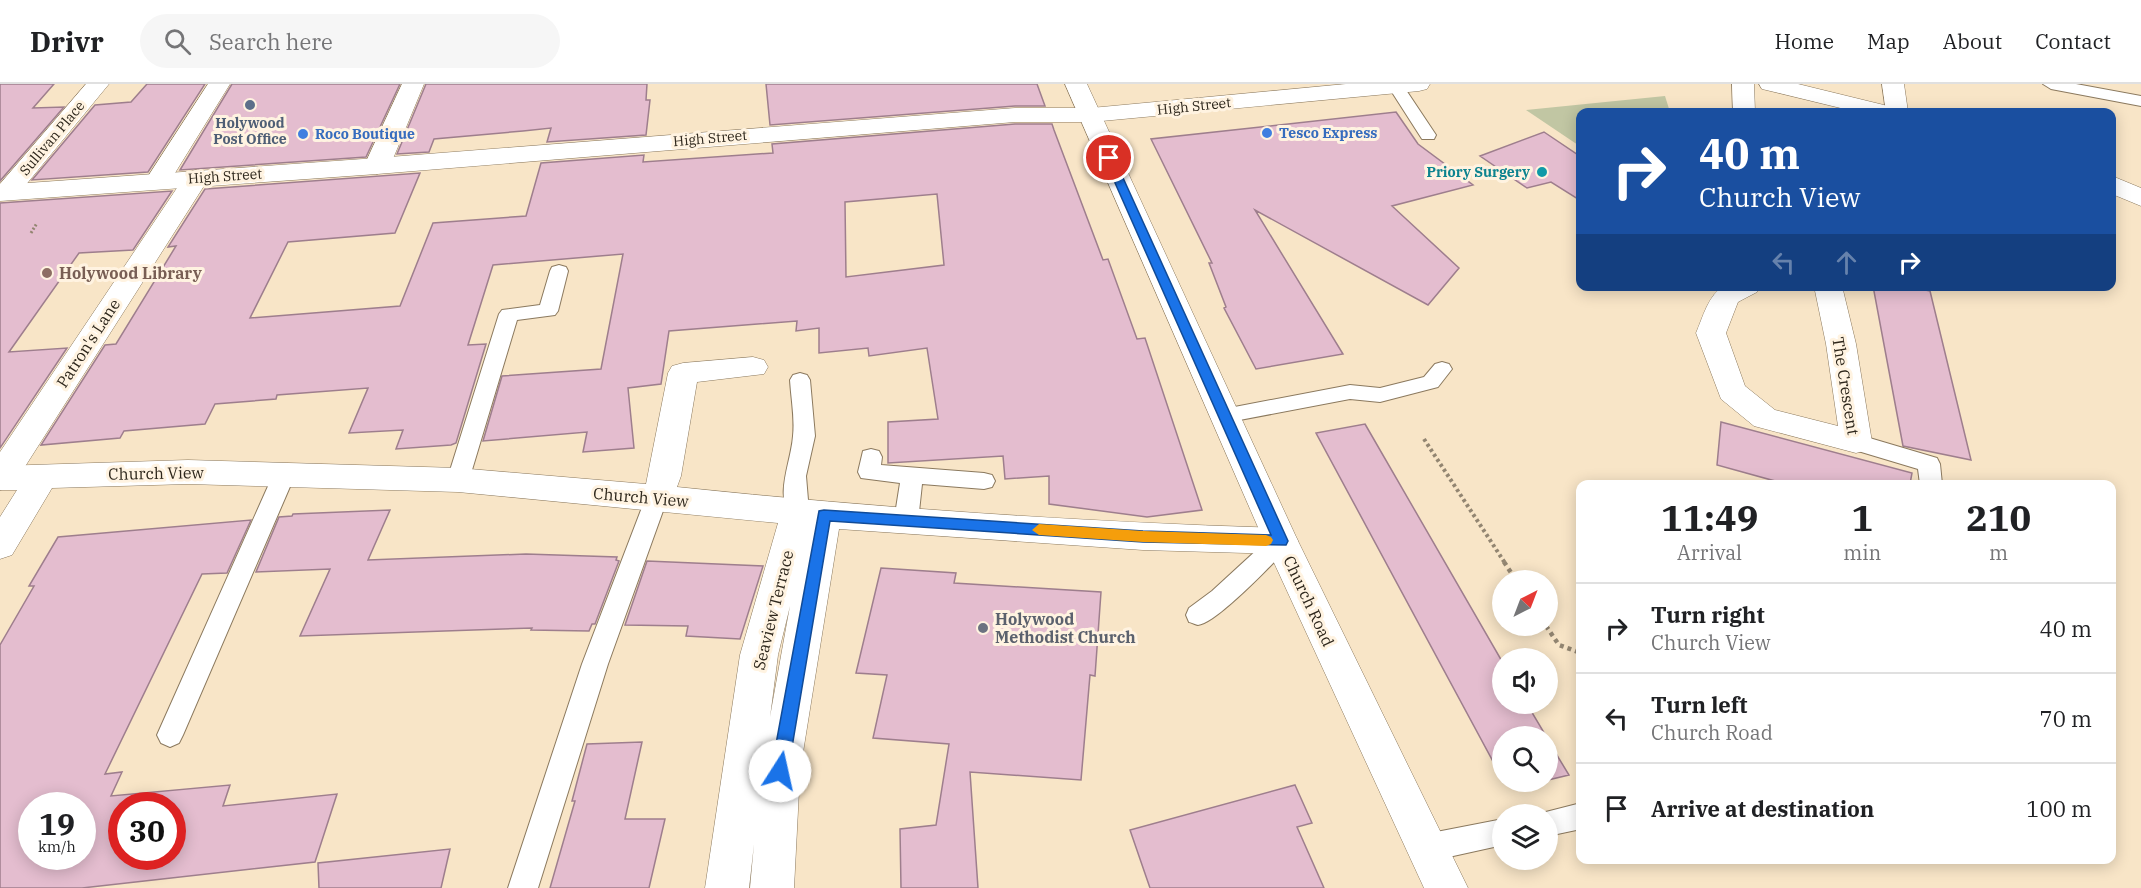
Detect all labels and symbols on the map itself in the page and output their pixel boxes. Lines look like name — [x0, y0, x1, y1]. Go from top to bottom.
street label: High Street — [1156, 93, 1232, 119]
street label: Sullivan Place — [16, 97, 88, 179]
marker: Holywood Post Office — [243, 98, 257, 112]
place label: Holywood Post Office — [213, 114, 287, 148]
place label: Tesco Express — [1279, 124, 1377, 142]
place label: Roco Boutique — [315, 125, 415, 143]
street label: High Street — [672, 126, 748, 150]
marker: Tesco Express — [1260, 126, 1274, 140]
marker: Roco Boutique — [296, 127, 310, 141]
pin — [1083, 132, 1134, 183]
place label: Priory Surgery — [1427, 163, 1530, 181]
street label: High Street — [187, 164, 263, 188]
marker: Priory Surgery — [1535, 165, 1549, 179]
place label: Holywood Library — [59, 263, 203, 283]
marker: Holywood Library — [40, 266, 54, 280]
street label: Patron's Lane — [52, 295, 124, 391]
street label: The Crescent — [1828, 336, 1864, 437]
street label: Church View — [108, 462, 205, 484]
street label: Church View — [592, 483, 690, 511]
street label: Seaview Terrace — [748, 548, 798, 672]
street label: Church Road — [1279, 553, 1339, 650]
north arrow — [1492, 570, 1558, 636]
place label: Holywood Methodist Church — [995, 609, 1136, 647]
marker: Holywood Methodist Church — [976, 621, 990, 635]
position arrow — [748, 739, 812, 803]
speed limit sign: 30 — [108, 792, 186, 870]

